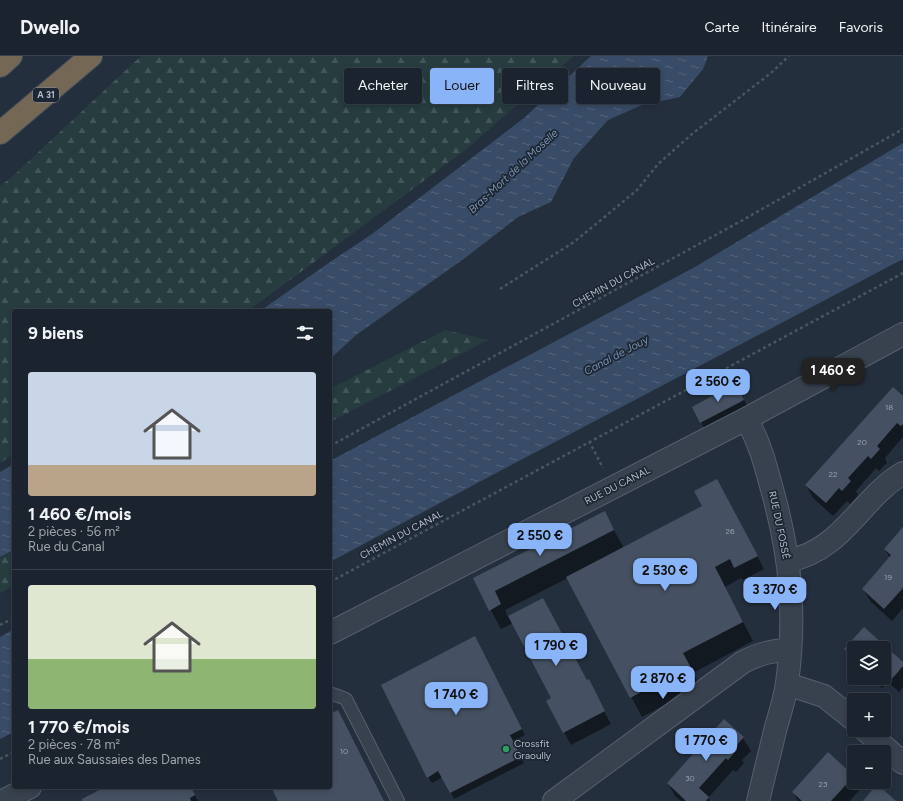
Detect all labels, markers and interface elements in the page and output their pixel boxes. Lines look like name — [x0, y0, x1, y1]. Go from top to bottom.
text: Dwello — [20, 16, 80, 39]
text: Carte — [705, 19, 739, 36]
text: Itinéraire — [761, 19, 817, 36]
text: Favoris — [839, 19, 883, 36]
chip: Acheter — [344, 68, 422, 104]
chip: Louer — [430, 68, 494, 104]
chip: Filtres — [502, 68, 568, 104]
chip: Nouveau — [576, 68, 660, 104]
road number: A 31 — [33, 88, 59, 102]
water label: Bras-Mort de la Moselle — [466, 126, 561, 216]
street label: CHEMIN DU CANAL — [570, 254, 657, 310]
icon: filters — [294, 322, 316, 344]
text: 9 biens — [28, 323, 84, 343]
water label: Canal de Jouy — [582, 332, 652, 378]
pin: 1 460 € — [796, 358, 870, 392]
text: 1 460 € — [811, 363, 855, 378]
pin: 2 560 € — [681, 369, 755, 403]
text: 2 560 € — [695, 374, 741, 389]
icon: home — [136, 398, 208, 470]
house number: 18 — [885, 402, 893, 412]
house number: 20 — [857, 437, 867, 447]
street label: RUE DU CANAL — [582, 463, 653, 508]
house number: 22 — [829, 469, 837, 479]
street label: RUE DU FOSSÉ — [766, 490, 793, 561]
text: 1 460 €/mois — [28, 504, 131, 524]
street label: CHEMIN DU CANAL — [358, 507, 446, 562]
pin: 2 550 € — [503, 523, 577, 557]
text: 2 pièces · 56 m² — [28, 524, 120, 539]
house number: 26 — [726, 526, 735, 536]
text: 2 550 € — [517, 528, 563, 543]
text: Rue du Canal — [28, 539, 105, 554]
pin: 2 530 € — [628, 558, 702, 592]
text: 2 530 € — [642, 563, 688, 578]
house number: 19 — [884, 572, 892, 582]
pin: 3 370 € — [738, 577, 812, 611]
text: 3 370 € — [752, 582, 798, 597]
icon: home — [136, 611, 208, 683]
pin: 1 790 € — [519, 633, 593, 667]
text: 1 790 € — [534, 638, 578, 653]
map controls — [847, 641, 891, 789]
button: layers — [847, 641, 891, 685]
pin: 2 870 € — [626, 666, 700, 700]
text: 2 870 € — [640, 671, 686, 686]
pin: 1 740 € — [419, 682, 493, 716]
text: 1 740 € — [434, 687, 478, 702]
button: + — [847, 693, 891, 737]
text: 1 770 €/mois — [28, 717, 129, 737]
pin: 1 770 € — [669, 728, 743, 762]
text: 1 770 € — [684, 733, 728, 748]
text: 2 pièces · 78 m² — [28, 737, 120, 752]
place label: Crossfit Graoully — [514, 737, 552, 762]
marker: Crossfit Graoully — [501, 744, 511, 754]
button: − — [847, 745, 891, 789]
house number: 10 — [340, 746, 348, 756]
text: Rue aux Saussaies des Dames — [28, 752, 201, 767]
house number: 30 — [685, 773, 695, 783]
house number: 23 — [819, 779, 827, 789]

